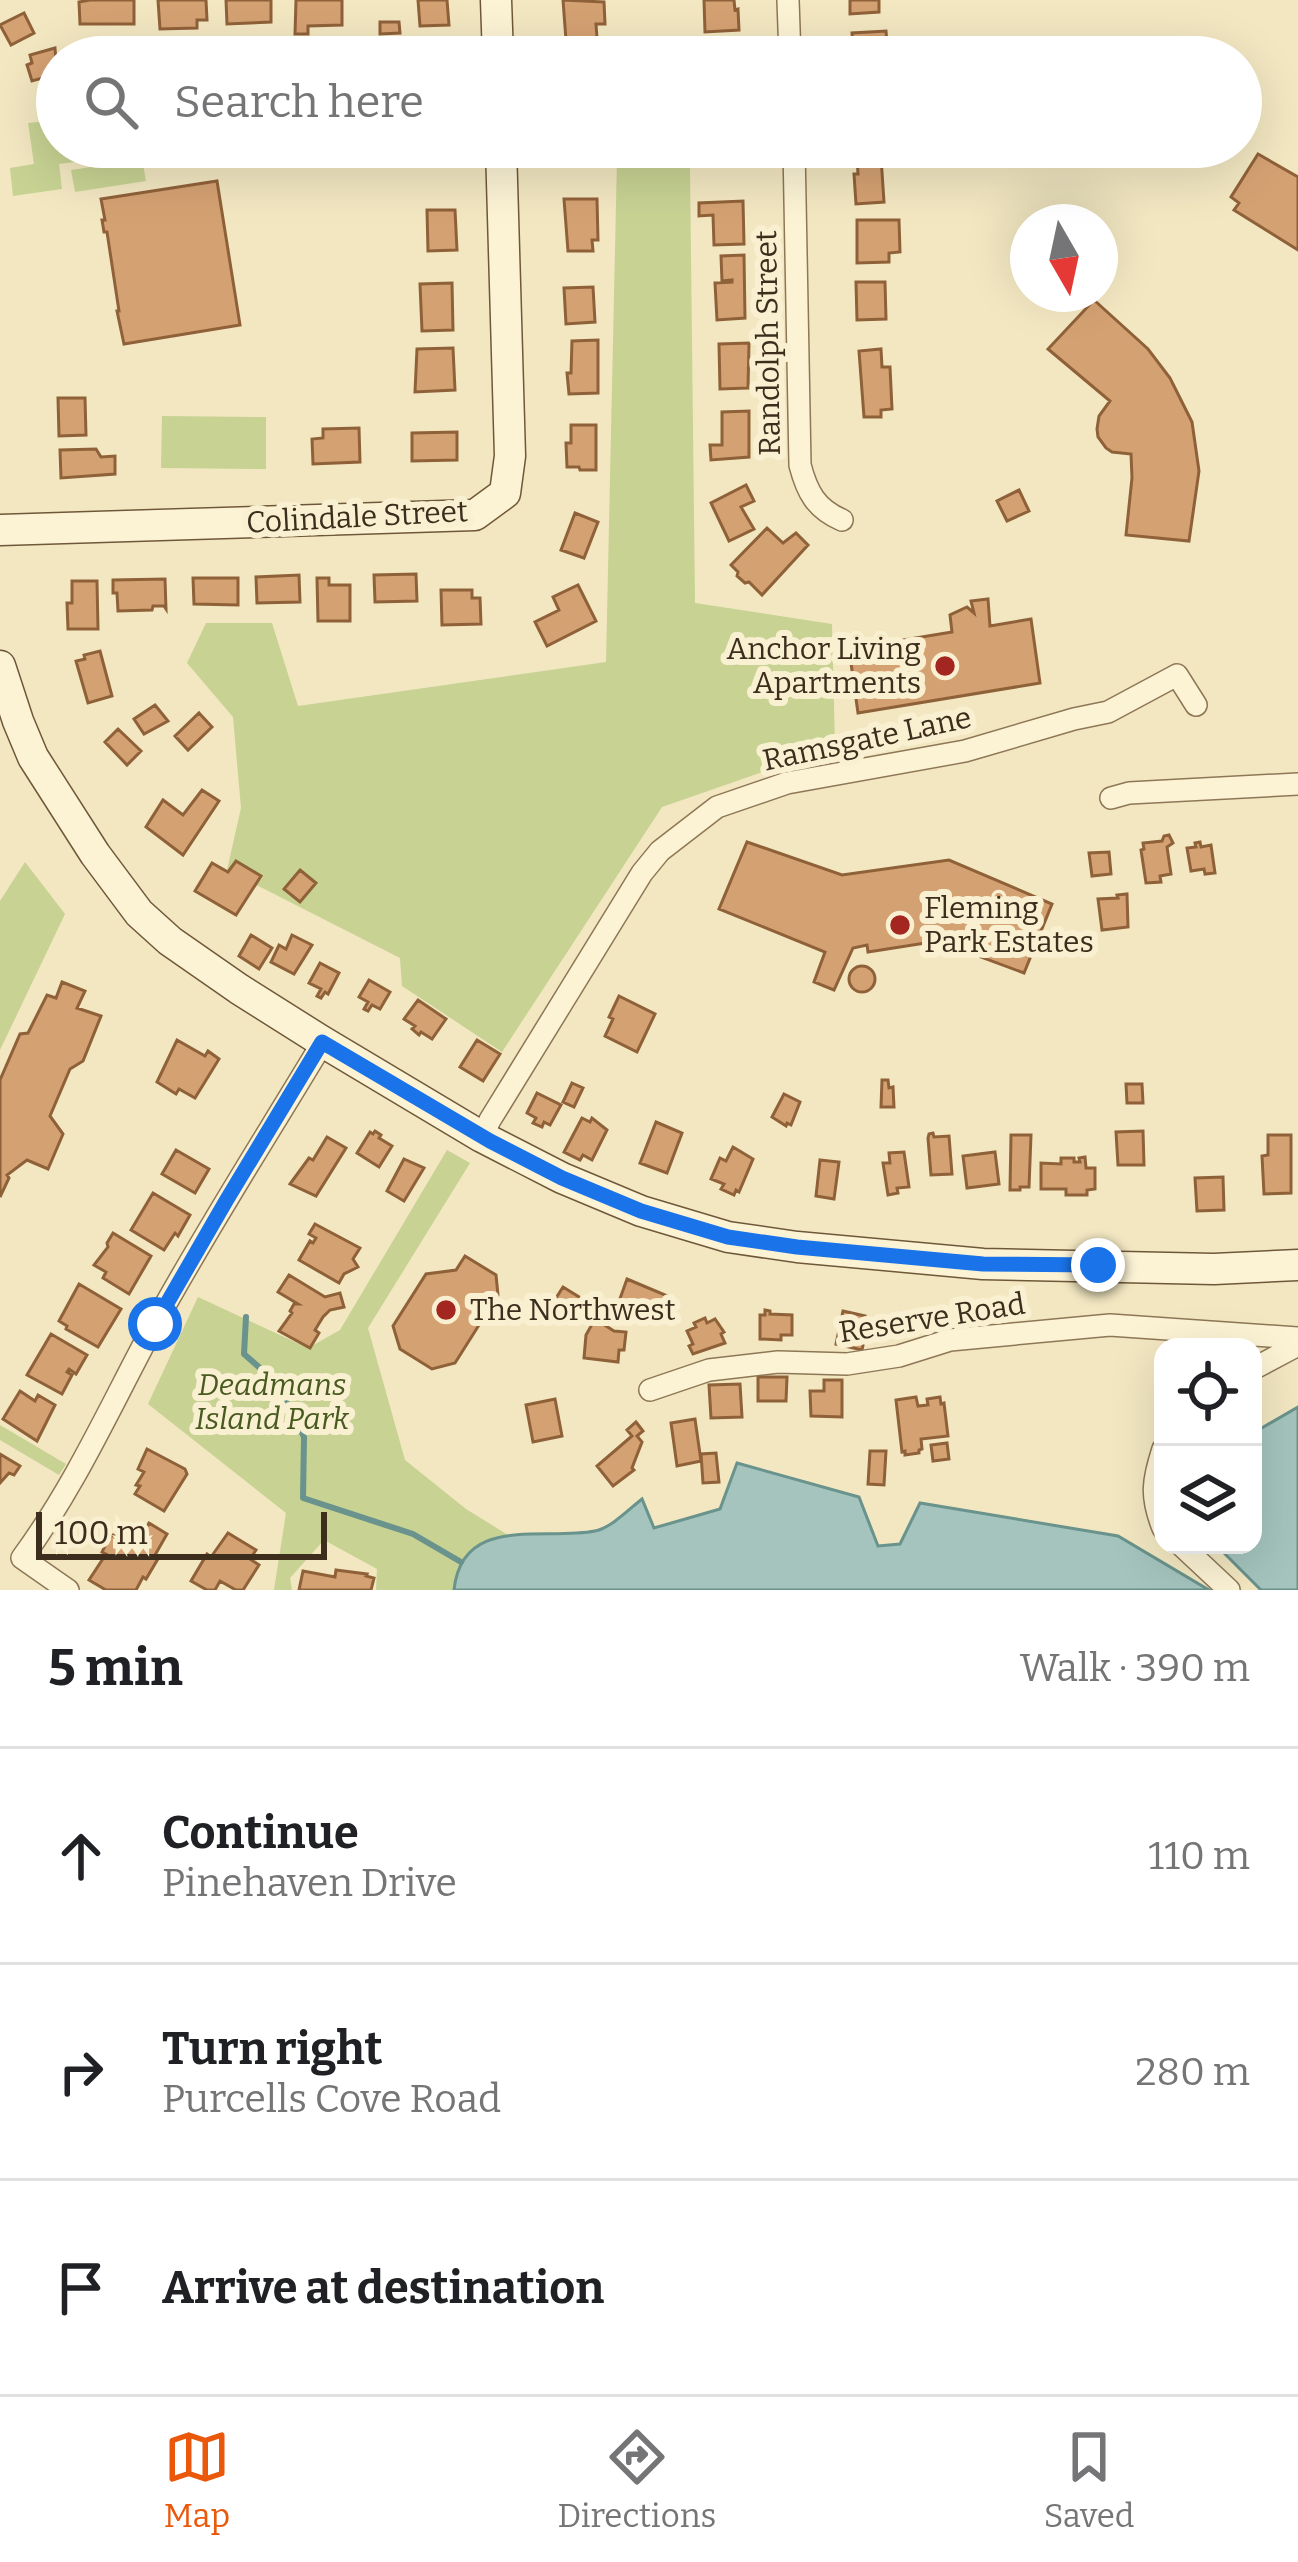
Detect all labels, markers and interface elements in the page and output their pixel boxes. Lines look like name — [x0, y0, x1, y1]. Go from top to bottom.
search box — [36, 36, 1262, 168]
icon: search — [78, 69, 144, 135]
text: Search here — [174, 75, 424, 129]
north arrow — [1010, 204, 1118, 312]
street label: Randolph Street — [748, 230, 788, 456]
street label: Colindale Street — [245, 493, 469, 541]
place label: Anchor Living Apartments — [727, 631, 921, 701]
marker: Anchor Living Apartments — [932, 653, 958, 679]
street label: Ramsgate Lane — [759, 699, 975, 779]
place label: Fleming Park Estates — [924, 890, 1094, 960]
marker: Fleming Park Estates — [887, 912, 913, 938]
route end — [1071, 1238, 1125, 1292]
street label: Reserve Road — [836, 1285, 1028, 1350]
place label: The Northwest — [470, 1292, 676, 1328]
route start — [128, 1297, 182, 1351]
marker: The Northwest — [433, 1297, 459, 1323]
map controls — [1154, 1338, 1262, 1554]
button: locate — [1154, 1338, 1262, 1446]
park label: Deadmans Island Park — [195, 1367, 350, 1437]
button: layers — [1154, 1446, 1262, 1554]
scale bar — [36, 1506, 327, 1559]
text: 100 m — [54, 1513, 148, 1553]
text: 5 min — [48, 1637, 183, 1699]
text: Walk · 390 m — [1020, 1645, 1250, 1691]
text: Continue — [162, 1806, 359, 1860]
icon: ahead — [48, 1823, 114, 1889]
text: 110 m — [1148, 1833, 1250, 1879]
text: Pinehaven Drive — [162, 1860, 457, 1906]
text: Turn right — [162, 2022, 382, 2076]
icon: right — [48, 2039, 114, 2105]
text: 280 m — [1135, 2049, 1250, 2095]
text: Purcells Cove Road — [162, 2076, 501, 2122]
icon: arrive — [48, 2255, 114, 2321]
text: Arrive at destination — [162, 2261, 604, 2315]
tab: Map — [164, 2424, 230, 2536]
tab: Directions — [558, 2424, 716, 2536]
tab: Saved — [1044, 2424, 1134, 2536]

